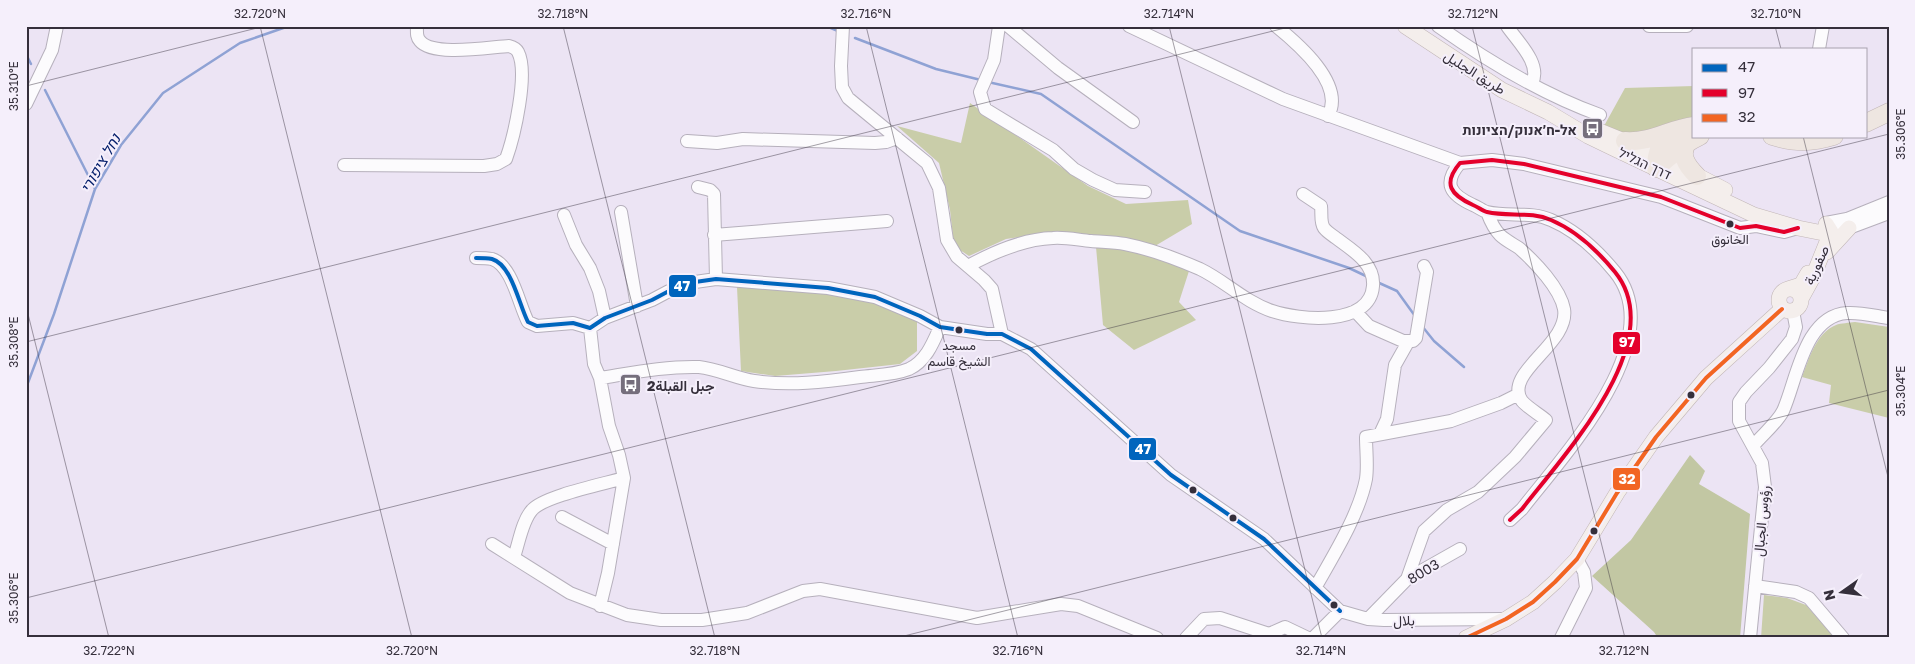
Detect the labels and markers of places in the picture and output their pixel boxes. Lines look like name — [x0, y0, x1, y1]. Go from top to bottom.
bus stop icon: אל-ח׳אנוק/הציונות — [1581, 117, 1605, 141]
place label: אל-ח׳אנוק/הציונות — [1462, 121, 1577, 138]
marker: الخانوق — [1725, 219, 1735, 229]
place label: الخانوق — [1711, 231, 1749, 248]
marker: مسجد الشيخ قاسم — [954, 325, 964, 335]
place label: مسجد الشيخ قاسم — [927, 337, 991, 371]
bus stop icon: جبل القبلة2 — [619, 373, 643, 397]
place label: جبل القبلة2 — [647, 377, 715, 395]
unlabelled marker — [1686, 390, 1696, 400]
unlabelled marker — [1188, 485, 1198, 495]
unlabelled marker — [1228, 513, 1238, 523]
unlabelled marker — [1589, 526, 1599, 536]
unlabelled marker — [1329, 600, 1339, 610]

